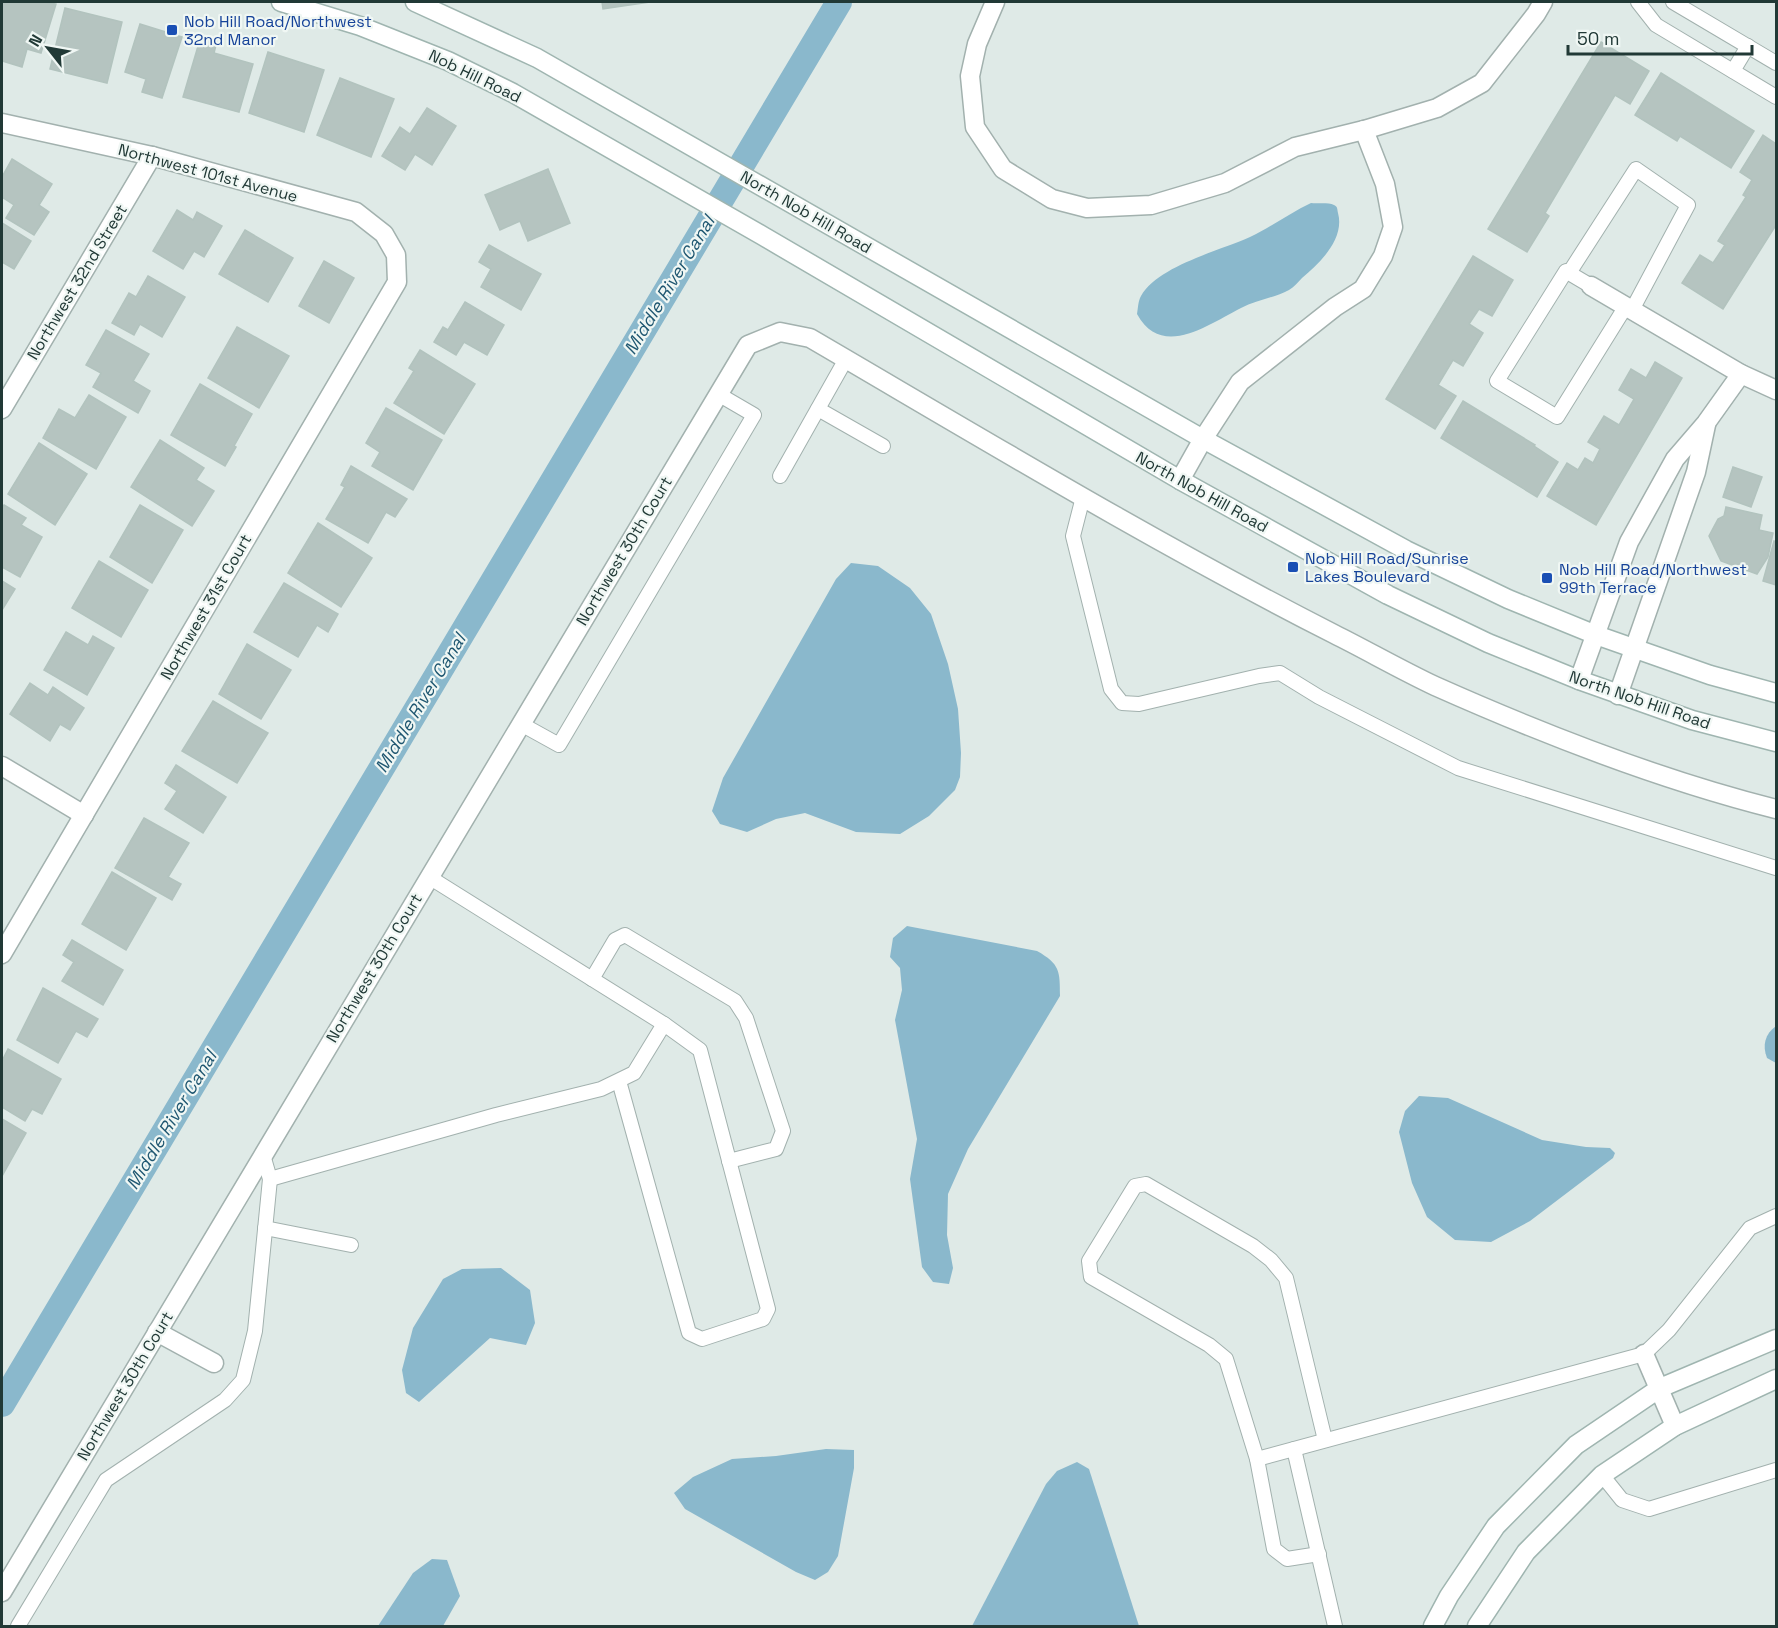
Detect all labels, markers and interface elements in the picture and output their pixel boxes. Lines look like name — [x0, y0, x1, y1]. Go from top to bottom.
place label: Nob Hill Road/Northwest 32nd Manor — [184, 11, 372, 50]
north arrow — [18, 18, 78, 78]
scale bar — [1568, 18, 1752, 56]
marker: Nob Hill Road/Northwest 32nd Manor — [165, 23, 179, 37]
text: 50 m — [1577, 27, 1619, 50]
text: N — [24, 31, 47, 51]
street label: Nob Hill Road — [425, 45, 525, 107]
street label: Northwest 101st Avenue — [116, 139, 300, 207]
street label: North Nob Hill Road — [736, 166, 876, 258]
street label: Northwest 32nd Street — [22, 200, 132, 364]
water label: Middle River Canal — [619, 209, 721, 359]
street label: North Nob Hill Road — [1132, 447, 1272, 537]
street label: Northwest 30th Court — [571, 473, 677, 629]
street label: Northwest 31st Court — [156, 530, 256, 684]
place label: Nob Hill Road/Sunrise Lakes Boulevard — [1305, 548, 1469, 587]
place label: Nob Hill Road/Northwest 99th Terrace — [1559, 559, 1747, 598]
marker: Nob Hill Road/Sunrise Lakes Boulevard — [1286, 560, 1300, 574]
marker: Nob Hill Road/Northwest 99th Terrace — [1540, 571, 1554, 585]
water label: Middle River Canal — [370, 627, 472, 777]
street label: North Nob Hill Road — [1566, 666, 1714, 734]
street label: Northwest 30th Court — [321, 890, 427, 1046]
water label: Middle River Canal — [121, 1044, 223, 1194]
street label: Northwest 30th Court — [72, 1308, 178, 1464]

